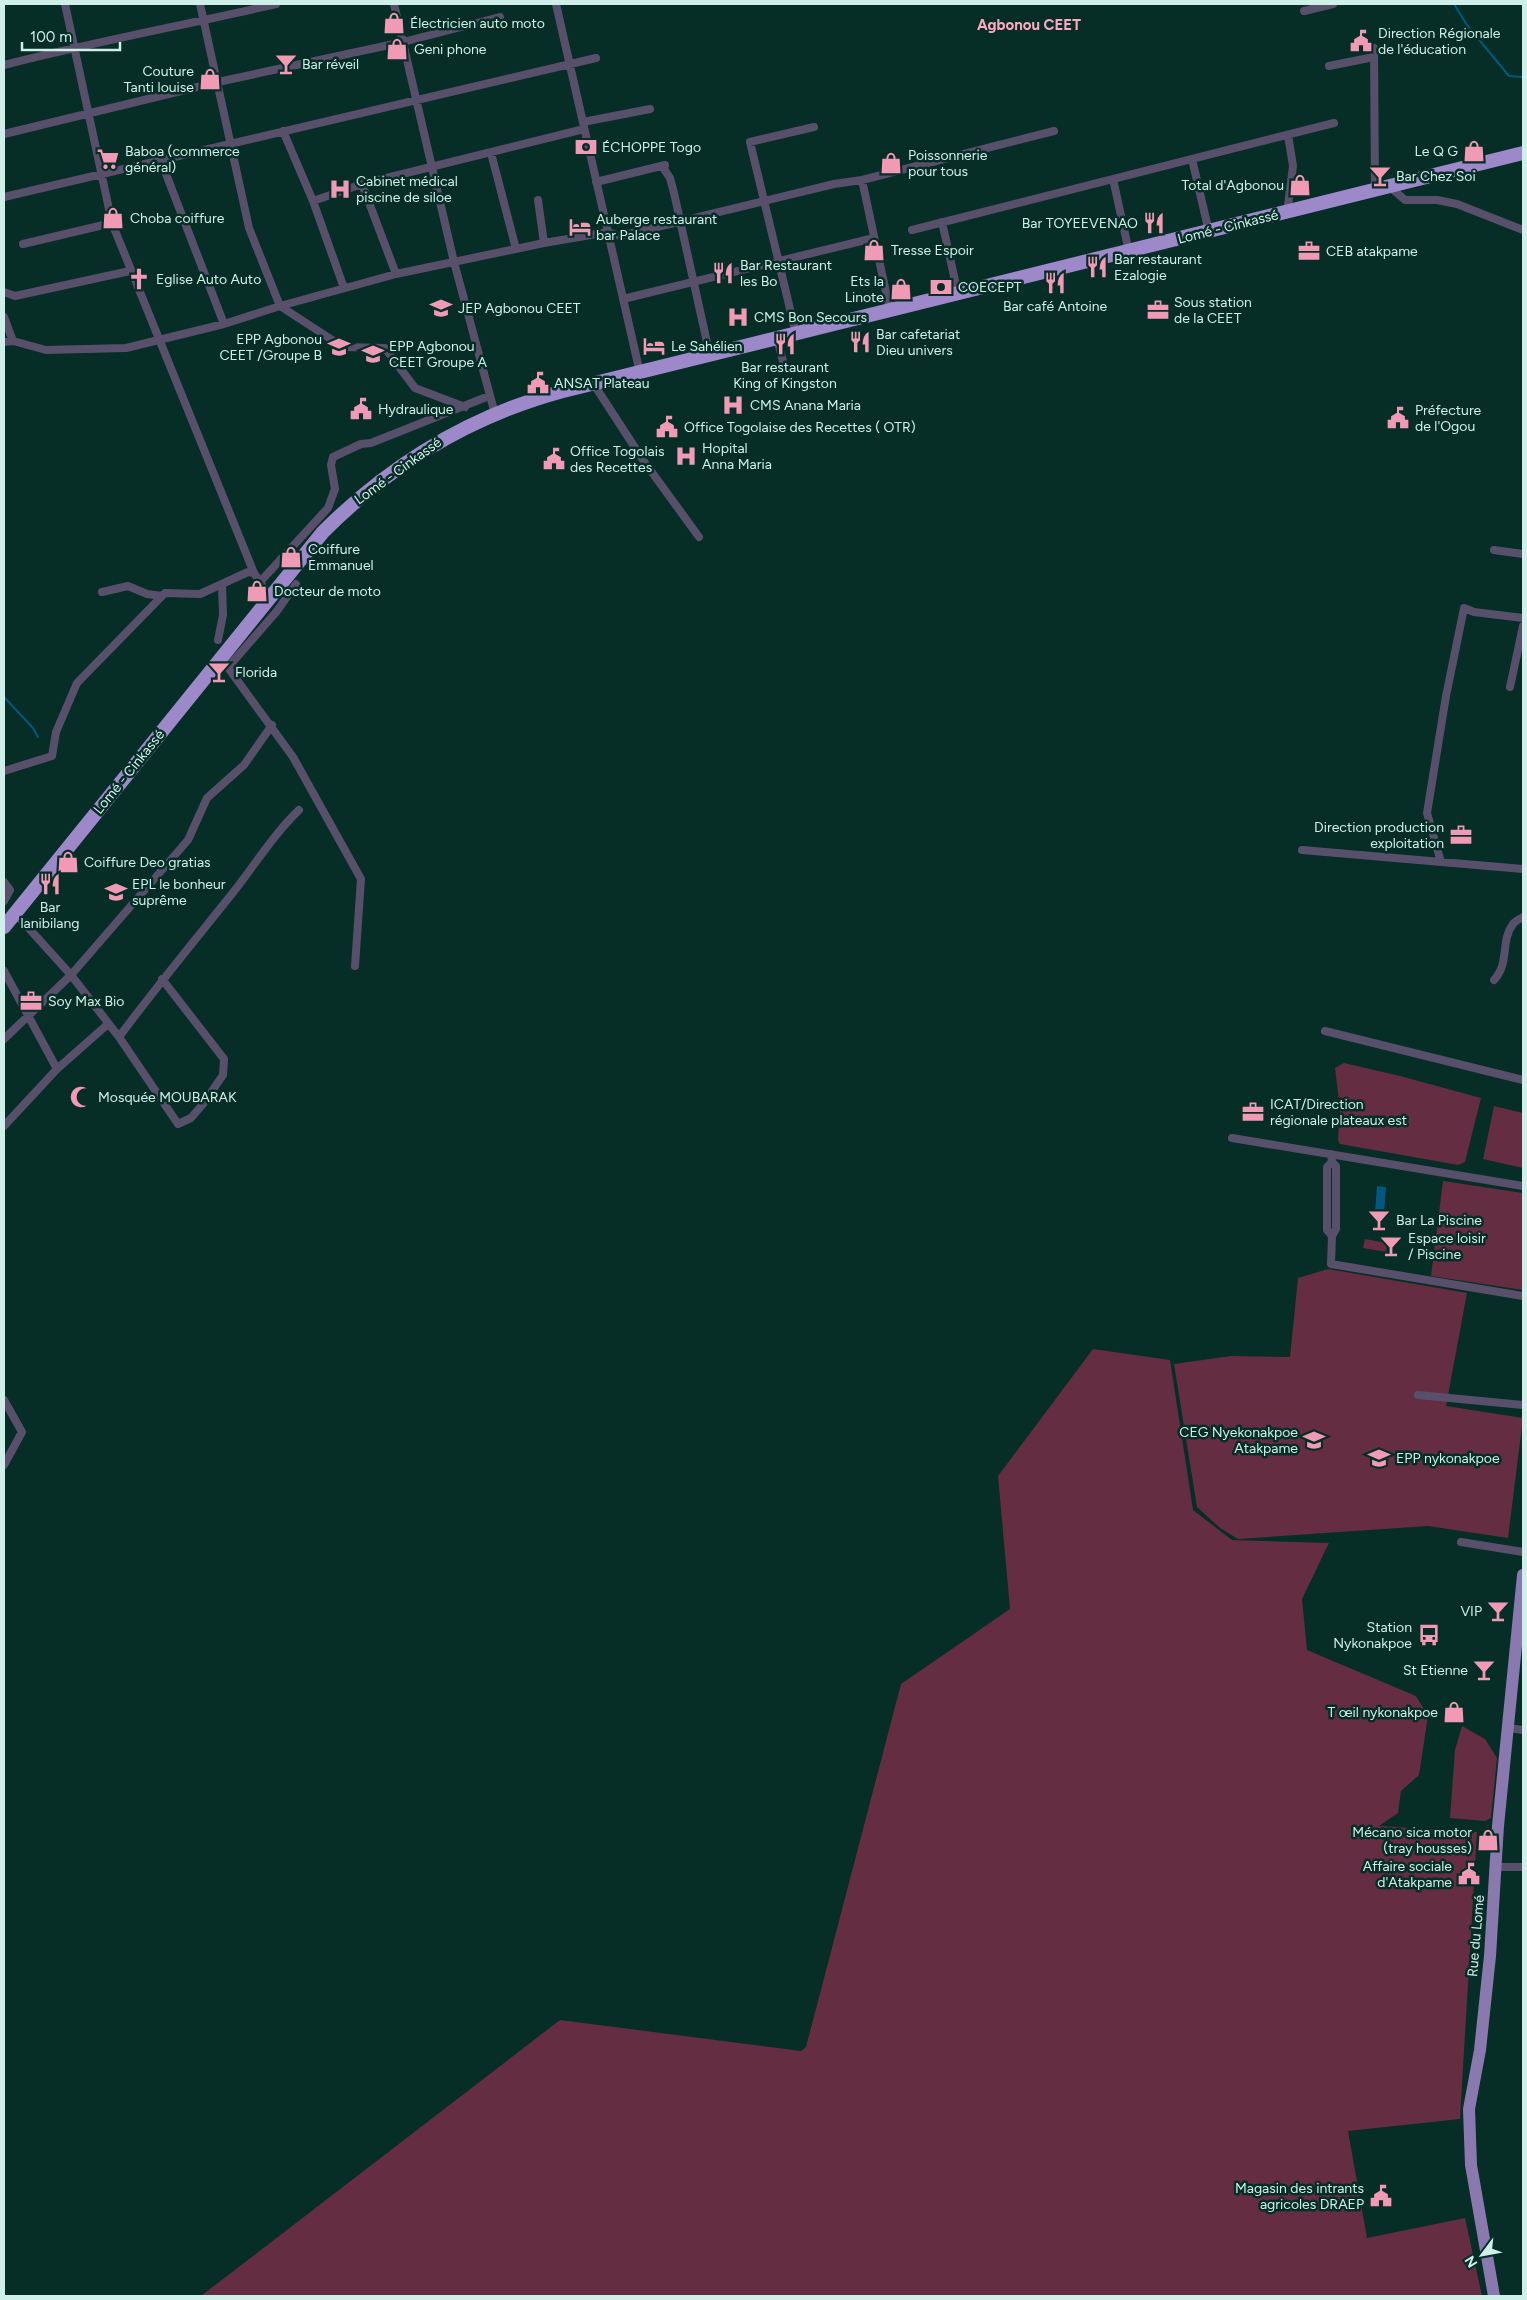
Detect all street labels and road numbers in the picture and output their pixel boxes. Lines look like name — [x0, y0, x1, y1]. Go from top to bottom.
street label: Lomé - Cinkassé — [1176, 206, 1281, 248]
street label: Lomé - Cinkassé — [351, 434, 445, 508]
street label: Lomé - Cinkassé — [90, 726, 168, 818]
street label: Rue du Lomé — [1464, 1894, 1488, 1978]

